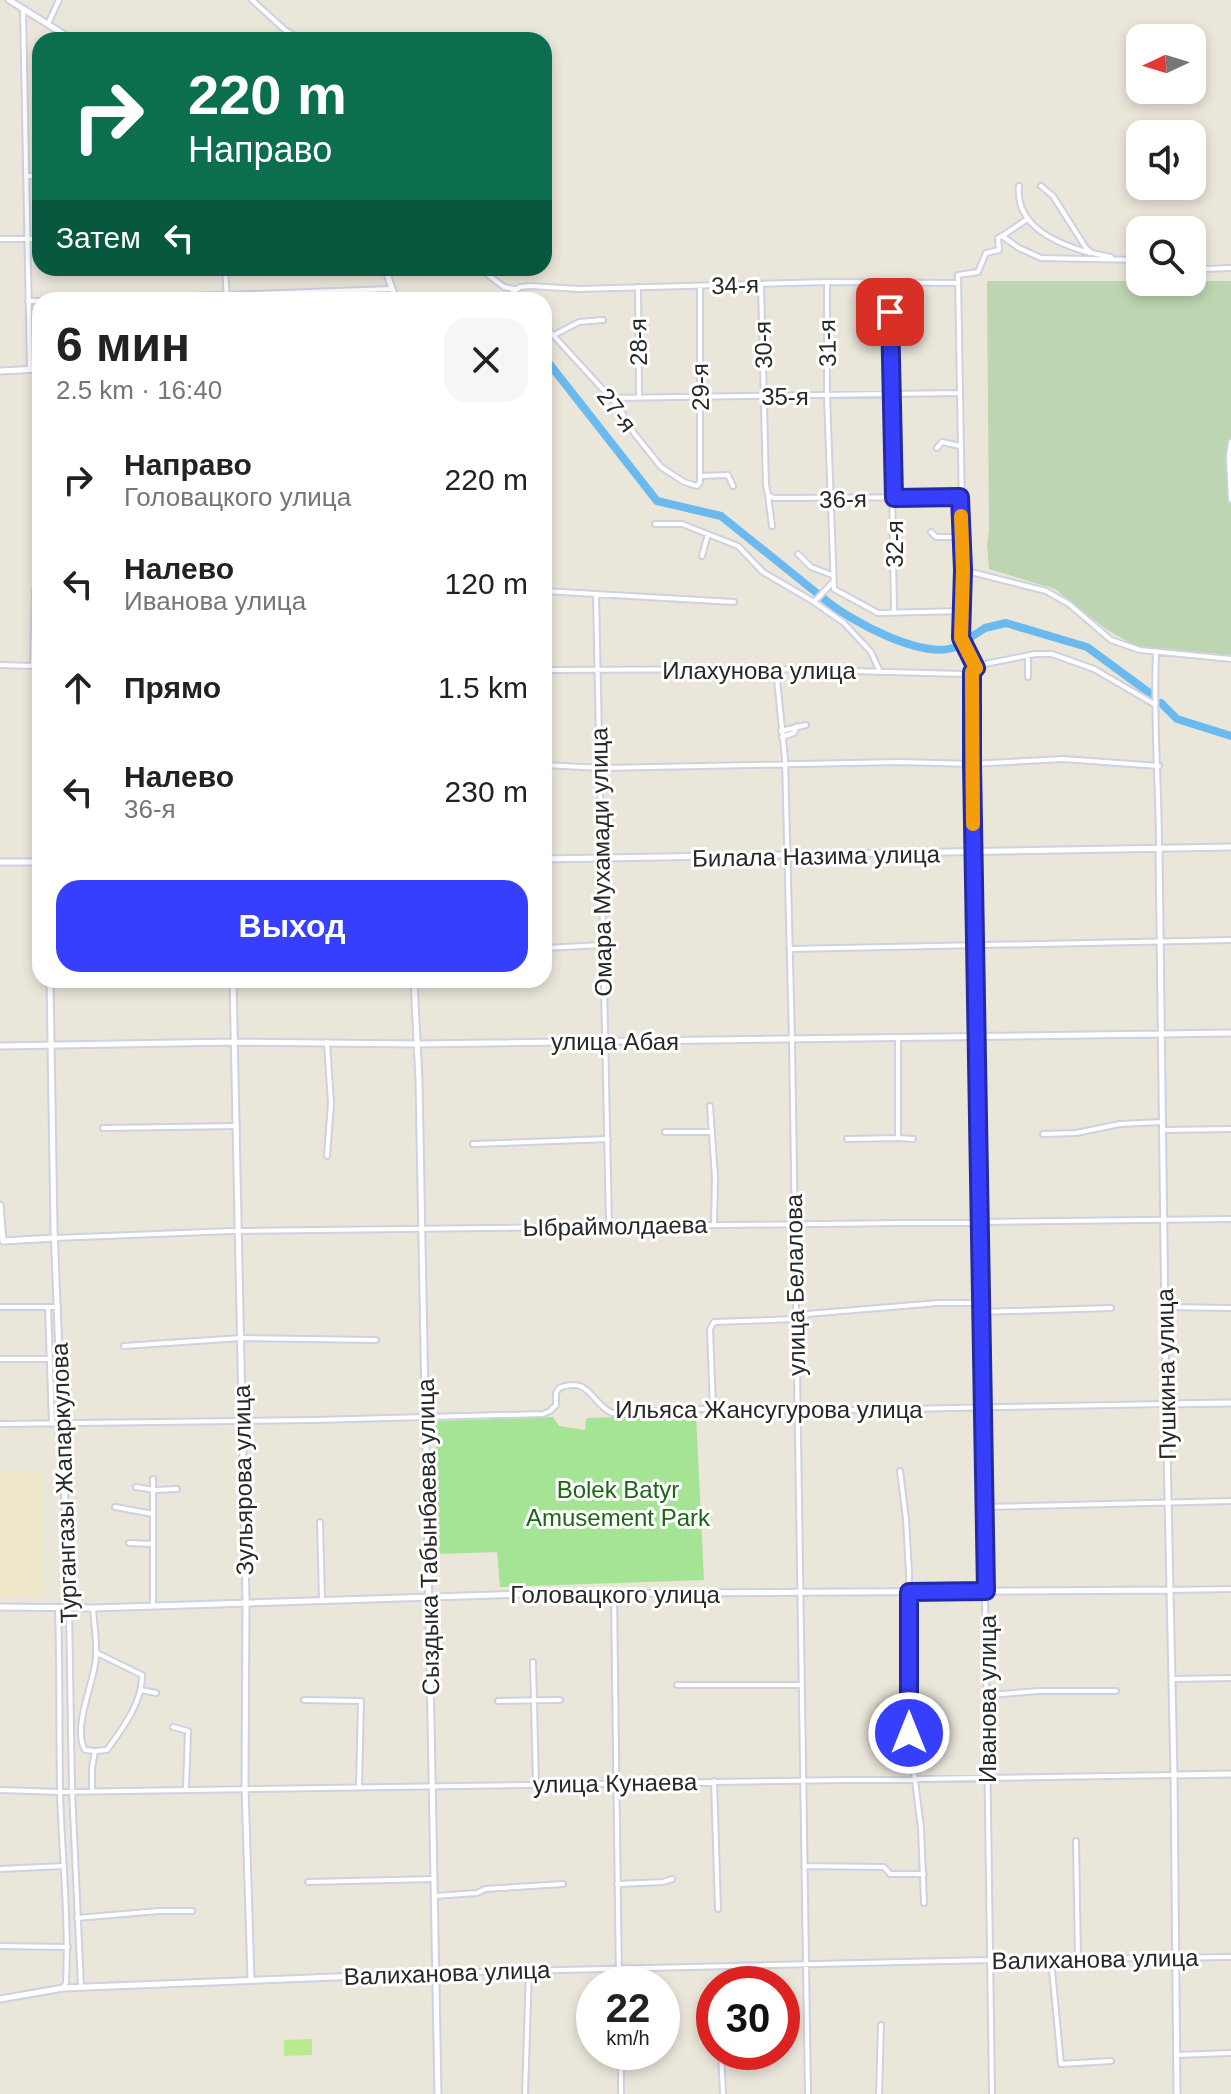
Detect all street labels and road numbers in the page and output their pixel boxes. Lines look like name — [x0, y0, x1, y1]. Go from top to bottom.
street label: 34-я — [711, 271, 759, 299]
street label: 28-я — [624, 318, 652, 366]
street label: 31-я — [813, 319, 841, 367]
street label: 30-я — [749, 321, 777, 369]
street label: 29-я — [686, 363, 714, 411]
street label: 27-я — [592, 383, 642, 437]
street label: 35-я — [761, 383, 809, 410]
street label: 36-я — [819, 485, 867, 513]
street label: 32-я — [881, 520, 908, 568]
street label: Илахунова улица — [662, 657, 856, 684]
street label: Омара Мухамади улица — [585, 727, 617, 997]
street label: Билала Назима улица — [692, 840, 941, 872]
street label: улица Абая — [551, 1028, 679, 1055]
street label: улица Белалова — [780, 1193, 810, 1376]
street label: Ыбраймолдаева — [522, 1211, 708, 1241]
street label: Пушкина улица — [1151, 1287, 1181, 1460]
street label: Тургангазы Жапаркулова — [46, 1342, 82, 1624]
street label: Сыздыка Табынбаева улица — [412, 1378, 444, 1696]
street label: Зульярова улица — [228, 1384, 258, 1576]
street label: Ильяса Жансугурова улица — [615, 1396, 923, 1423]
street label: Головацкого улица — [510, 1581, 721, 1608]
street label: Иванова улица — [974, 1614, 1001, 1783]
street label: улица Кунаева — [533, 1768, 698, 1798]
street label: Валиханова улица — [991, 1944, 1199, 1974]
street label: Валиханова улица — [343, 1956, 552, 1990]

